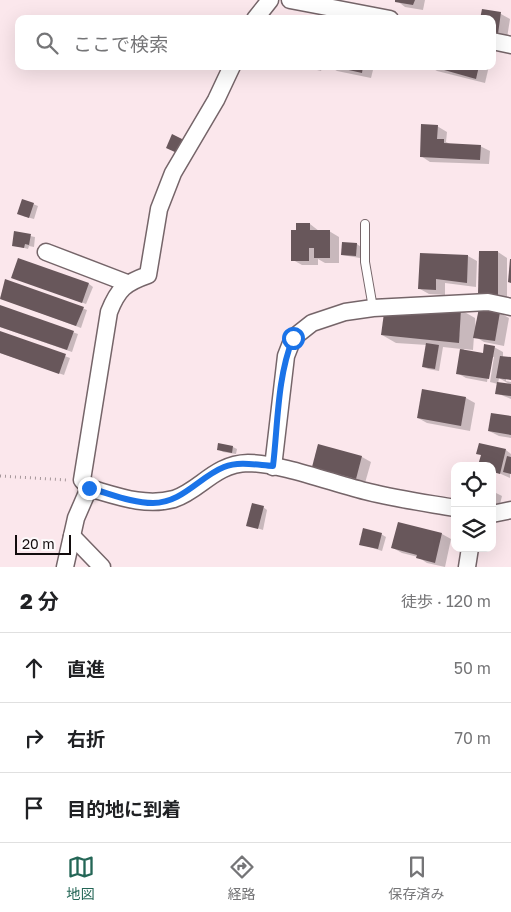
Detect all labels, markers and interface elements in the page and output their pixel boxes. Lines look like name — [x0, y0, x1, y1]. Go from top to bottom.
search box — [15, 15, 496, 70]
icon: search — [33, 29, 61, 57]
text: ここで検索 — [73, 32, 168, 55]
route start — [282, 327, 305, 350]
map controls — [451, 462, 496, 552]
button: locate — [451, 462, 496, 507]
route end — [78, 477, 101, 500]
button: layers — [451, 507, 496, 552]
scale bar — [15, 532, 71, 555]
text: 20 m — [22, 535, 55, 552]
text: 2 分 — [20, 588, 59, 614]
text: 徒歩 · 120 m — [401, 591, 491, 611]
icon: ahead — [20, 654, 48, 682]
text: 直進 — [67, 657, 105, 680]
text: 50 m — [454, 658, 491, 678]
icon: right — [20, 724, 48, 752]
text: 右折 — [67, 727, 105, 750]
text: 70 m — [454, 728, 491, 748]
icon: arrive — [20, 794, 48, 822]
text: 目的地に到着 — [67, 797, 181, 820]
tab: 地図 — [67, 853, 95, 903]
tab: 経路 — [228, 853, 256, 903]
tab: 保存済み — [389, 853, 445, 903]

